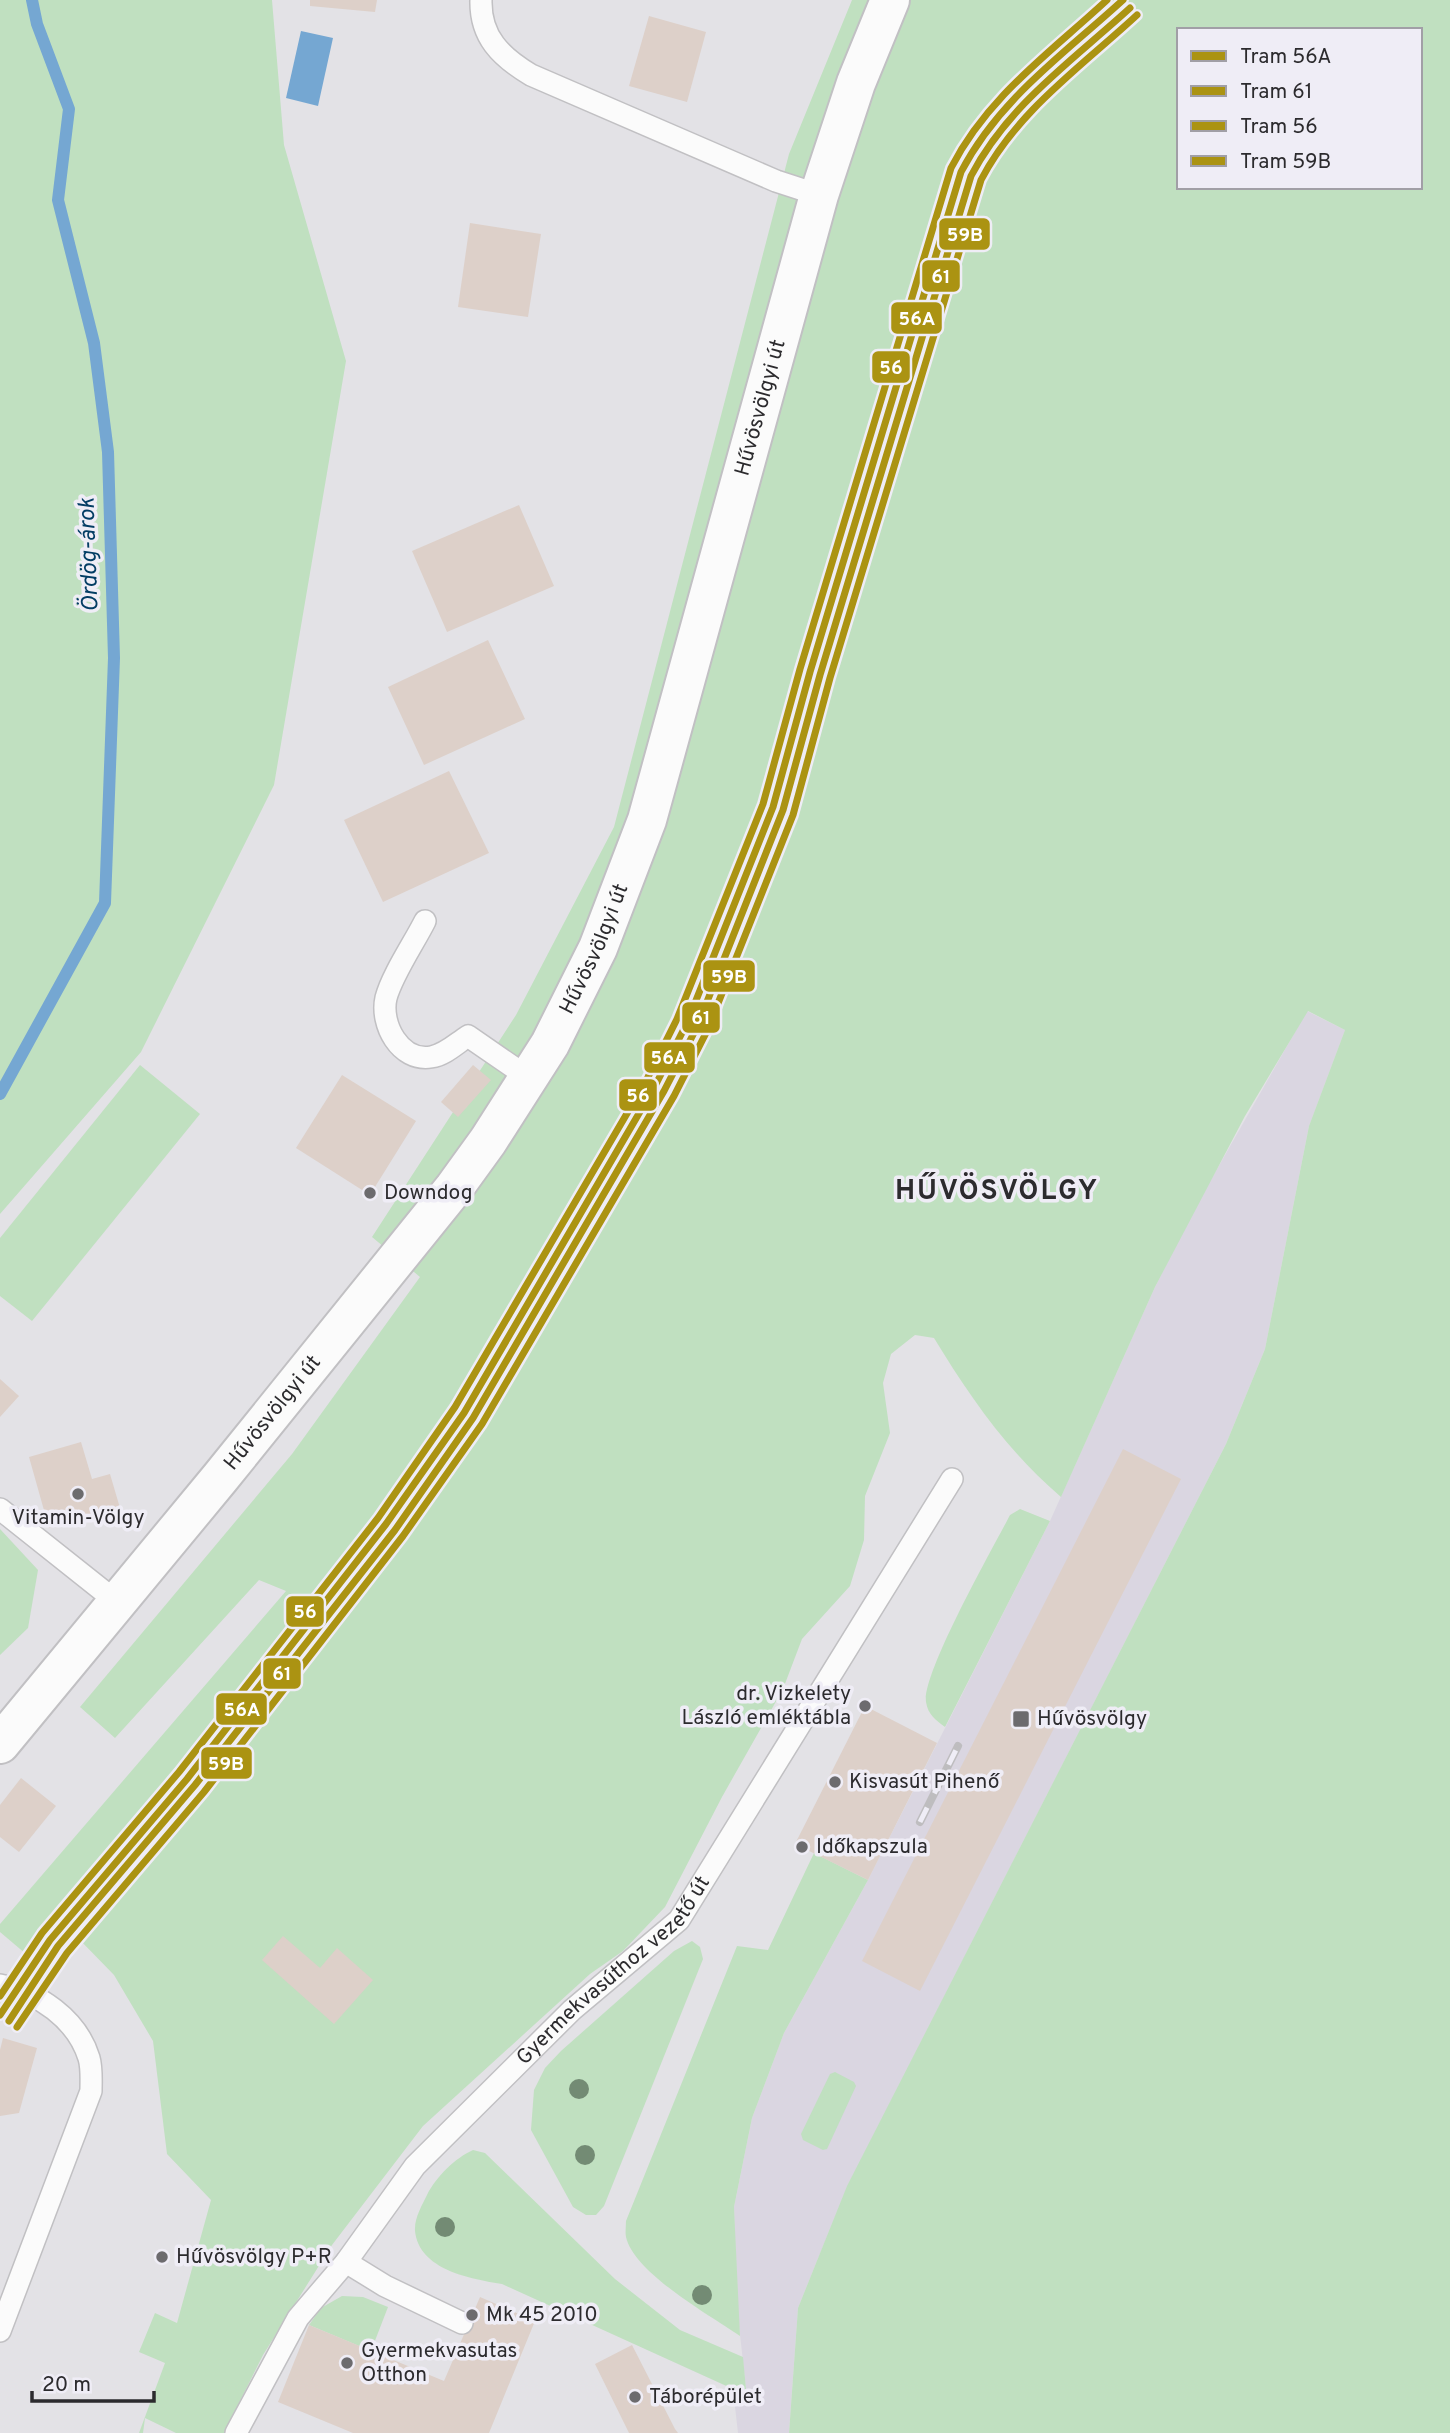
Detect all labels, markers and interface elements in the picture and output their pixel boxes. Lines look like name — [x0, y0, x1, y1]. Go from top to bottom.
legend — [1177, 28, 1422, 189]
text: Tram 56A — [1240, 44, 1332, 71]
text: Tram 61 — [1240, 79, 1313, 106]
text: Tram 56 — [1240, 114, 1318, 141]
text: Tram 59B — [1240, 149, 1331, 176]
line badge: 59B — [938, 217, 991, 251]
text: 59B — [947, 224, 983, 248]
line badge: 61 — [921, 259, 961, 293]
text: 61 — [931, 266, 951, 290]
line badge: 56A — [890, 301, 943, 335]
text: 56A — [899, 308, 936, 332]
street label: Hűvösvölgyi út — [729, 336, 792, 479]
line badge: 56 — [871, 350, 911, 384]
text: 56 — [879, 357, 903, 381]
water label: Ördög-árok — [73, 497, 106, 613]
street label: Hűvösvölgyi út — [554, 880, 635, 1019]
line badge: 59B — [702, 959, 756, 993]
text: 59B — [711, 966, 747, 990]
line badge: 61 — [681, 1001, 721, 1034]
text: 61 — [691, 1007, 711, 1031]
line badge: 56A — [643, 1041, 696, 1074]
text: 56A — [651, 1047, 688, 1071]
line badge: 56 — [618, 1078, 658, 1112]
text: 56 — [626, 1085, 650, 1109]
district label: HŰVÖSVÖLGY — [895, 1172, 1099, 1210]
place label: Downdog — [384, 1180, 472, 1207]
marker: Downdog — [362, 1185, 378, 1201]
street label: Hűvösvölgyi út — [218, 1350, 327, 1476]
marker: Vitamin-Völgy — [70, 1486, 86, 1502]
place label: Vitamin-Völgy — [11, 1505, 145, 1532]
line badge: 56 — [285, 1595, 325, 1628]
text: 56 — [293, 1601, 317, 1625]
line badge: 61 — [262, 1657, 302, 1690]
text: 61 — [272, 1663, 292, 1687]
place label: dr. Vizkelety László emléktábla — [681, 1681, 851, 1732]
line badge: 56A — [215, 1692, 268, 1726]
marker: dr. Vizkelety László emléktábla — [857, 1698, 873, 1714]
text: 56A — [224, 1699, 261, 1723]
place label: Hűvösvölgy — [1037, 1706, 1147, 1733]
marker: Hűvösvölgy — [1011, 1709, 1031, 1729]
line badge: 59B — [200, 1746, 253, 1780]
text: 59B — [208, 1753, 244, 1777]
place label: Kisvasút Pihenő — [849, 1769, 1001, 1796]
marker: Kisvasút Pihenő — [827, 1774, 843, 1790]
place label: Időkapszula — [816, 1834, 928, 1861]
marker: Időkapszula — [794, 1839, 810, 1855]
street label: Gyermekvasúthoz vezető út — [511, 1871, 716, 2071]
place label: Hűvösvölgy P+R — [176, 2244, 332, 2271]
marker: Hűvösvölgy P+R — [154, 2249, 170, 2265]
place label: Mk 45 2010 — [486, 2302, 598, 2329]
marker: Mk 45 2010 — [464, 2307, 480, 2323]
place label: Gyermekvasutas Otthon — [361, 2338, 517, 2389]
marker: Gyermekvasutas Otthon — [339, 2355, 355, 2371]
scale bar — [32, 2360, 154, 2404]
text: 20 m — [42, 2372, 91, 2399]
place label: Táborépület — [649, 2384, 762, 2411]
marker: Táborépület — [627, 2389, 643, 2405]

